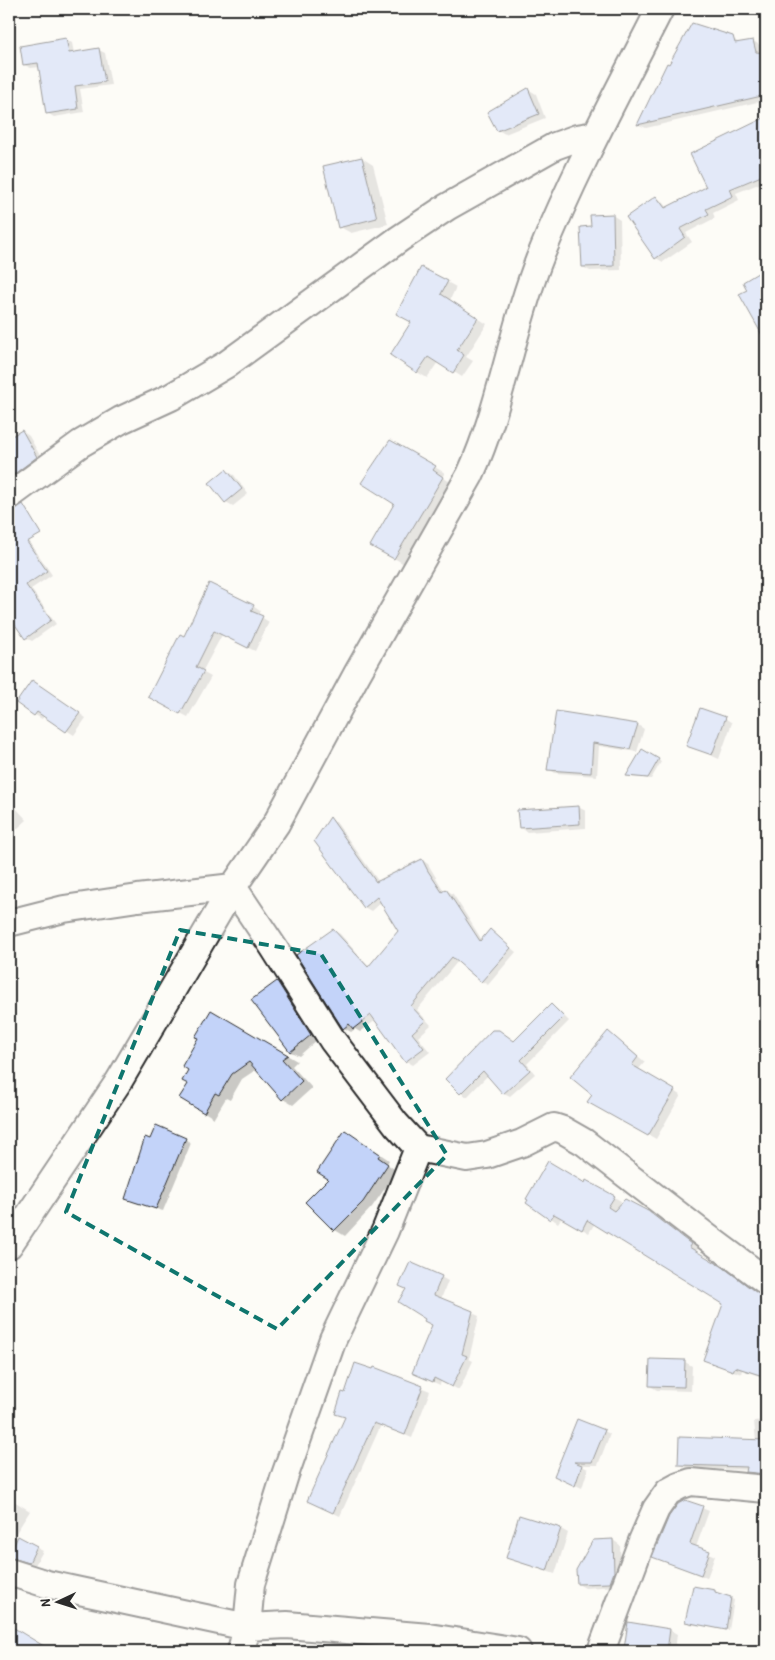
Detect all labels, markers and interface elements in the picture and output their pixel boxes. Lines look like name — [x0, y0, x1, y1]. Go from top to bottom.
north arrow — [32, 1578, 82, 1628]
text: N — [35, 1598, 54, 1607]

